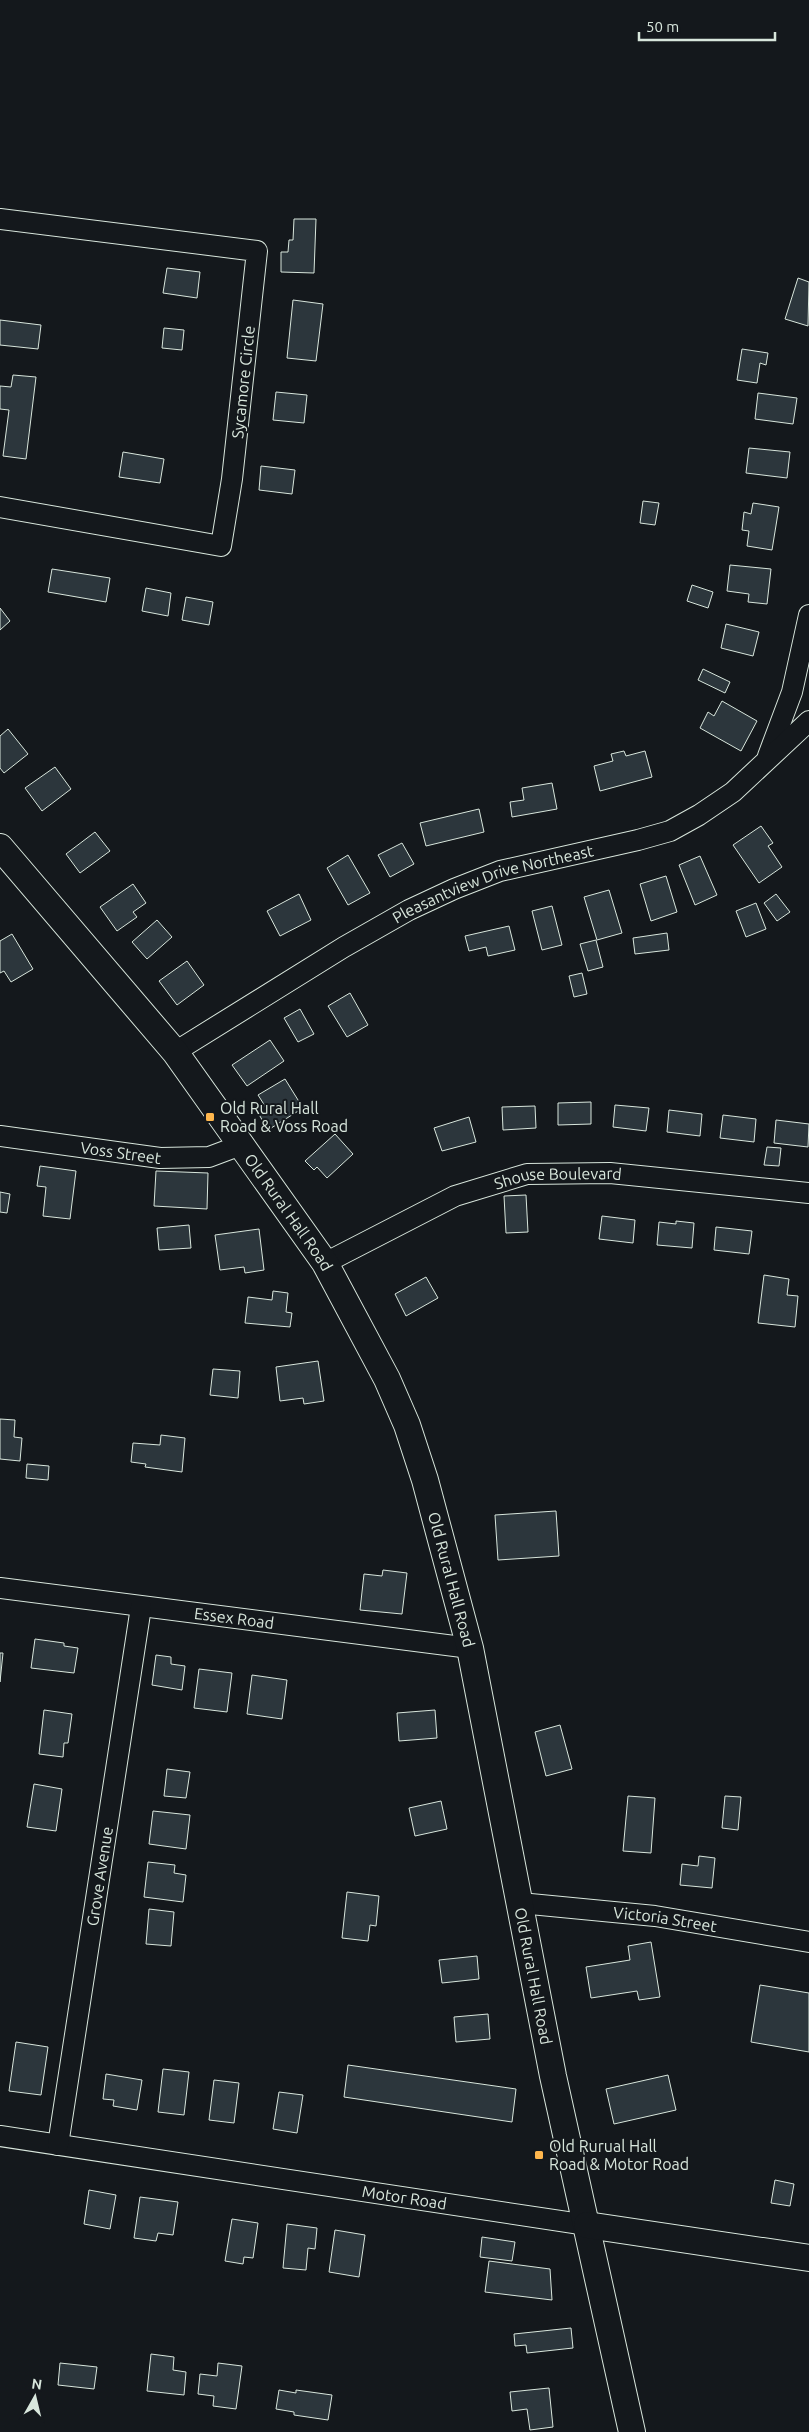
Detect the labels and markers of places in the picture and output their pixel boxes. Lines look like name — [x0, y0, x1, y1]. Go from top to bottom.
place label: Old Rural Hall Road & Voss Road — [220, 1099, 348, 1135]
marker: Old Rural Hall Road & Voss Road — [204, 1111, 216, 1123]
place label: Old Rurual Hall Road & Motor Road — [549, 2137, 689, 2173]
marker: Old Rurual Hall Road & Motor Road — [533, 2149, 545, 2161]

